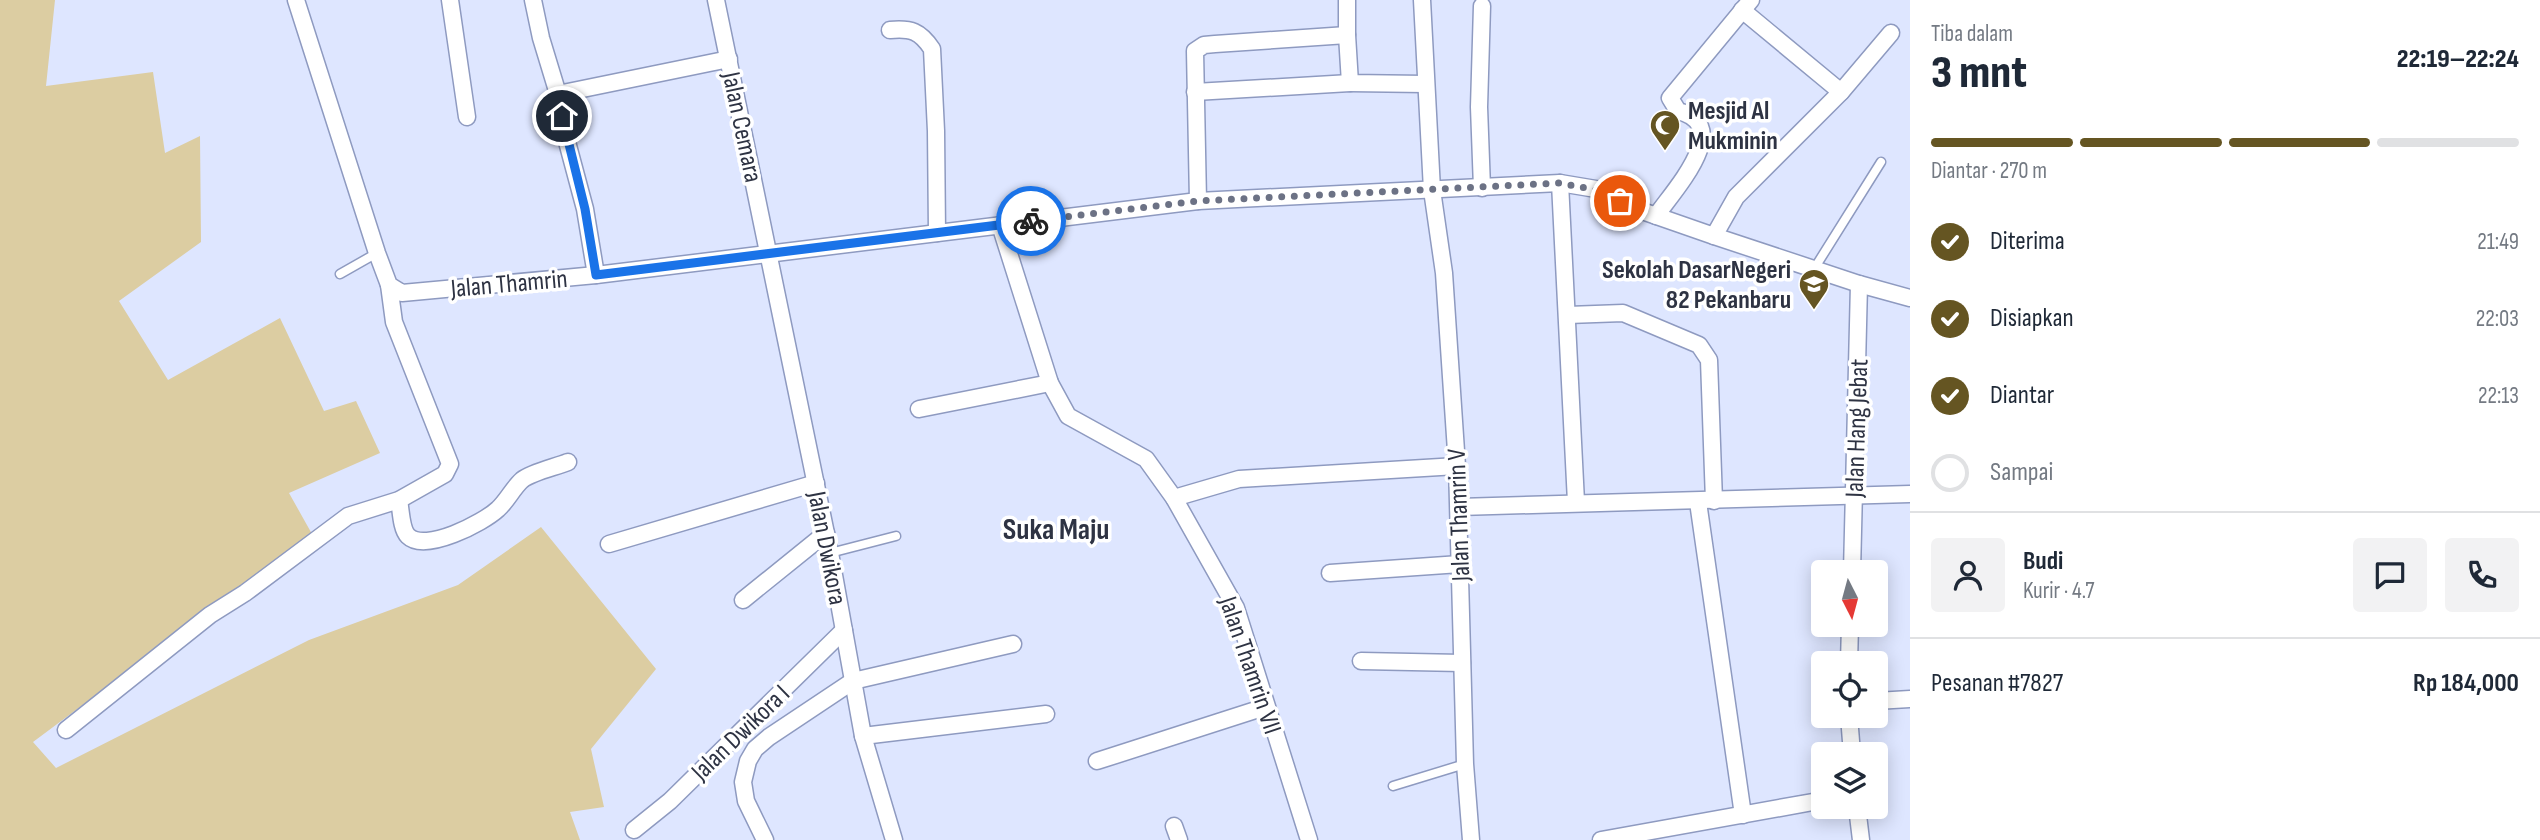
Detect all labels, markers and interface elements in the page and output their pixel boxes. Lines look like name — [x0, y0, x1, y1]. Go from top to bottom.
text: Tiba dalam — [1931, 20, 2013, 48]
text: 22:19–22:24 — [2397, 44, 2519, 75]
text: 3 mnt — [1931, 46, 2027, 101]
street label: Jalan Cemara — [715, 68, 768, 185]
pin — [532, 86, 592, 146]
place label: Mesjid Al Mukminin — [1688, 96, 1778, 157]
icon: home — [543, 97, 581, 135]
mosque icon: Mesjid Al Mukminin — [1648, 108, 1682, 152]
text: Diantar · 270 m — [1931, 157, 2047, 185]
pin — [1590, 171, 1650, 231]
icon: bag — [1601, 182, 1639, 220]
courier — [996, 186, 1066, 256]
icon: bike — [1012, 202, 1050, 240]
icon: check — [1931, 223, 1969, 261]
text: Diterima — [1990, 226, 2065, 257]
text: 21:49 — [2477, 228, 2519, 256]
place label: Sekolah DasarNegeri 82 Pekanbaru — [1602, 255, 1791, 316]
street label: Jalan Thamrin — [448, 264, 569, 305]
school or university icon: Sekolah DasarNegeri 82 Pekanbaru — [1797, 267, 1831, 311]
icon: check — [1931, 300, 1969, 338]
text: Disiapkan — [1990, 303, 2074, 334]
text: 22:03 — [2476, 305, 2519, 333]
street label: Jalan Hang Jebat — [1840, 358, 1875, 499]
icon: check — [1931, 377, 1969, 415]
text: Diantar — [1990, 380, 2054, 411]
text: 22:13 — [2478, 382, 2519, 410]
street label: Jalan Thamrin V — [1442, 448, 1477, 583]
text: Sampai — [1990, 457, 2053, 488]
street label: Jalan Dwikora — [800, 488, 853, 608]
district label: Suka Maju — [1003, 512, 1109, 548]
button: person — [1931, 538, 2005, 612]
button: chat — [2353, 538, 2427, 612]
button: phone — [2445, 538, 2519, 612]
text: Budi — [2023, 546, 2063, 577]
north arrow — [1811, 560, 1888, 637]
map controls — [1811, 560, 1888, 819]
text: Kurir · 4.7 — [2023, 577, 2095, 605]
street label: Jalan Thamrin VII — [1211, 592, 1288, 738]
button: locate — [1811, 651, 1888, 728]
text: Pesanan #7827 — [1931, 668, 2063, 699]
text: Rp 184,000 — [2413, 668, 2519, 699]
street label: Jalan Dwikora I — [685, 679, 797, 788]
button: layers — [1811, 742, 1888, 819]

